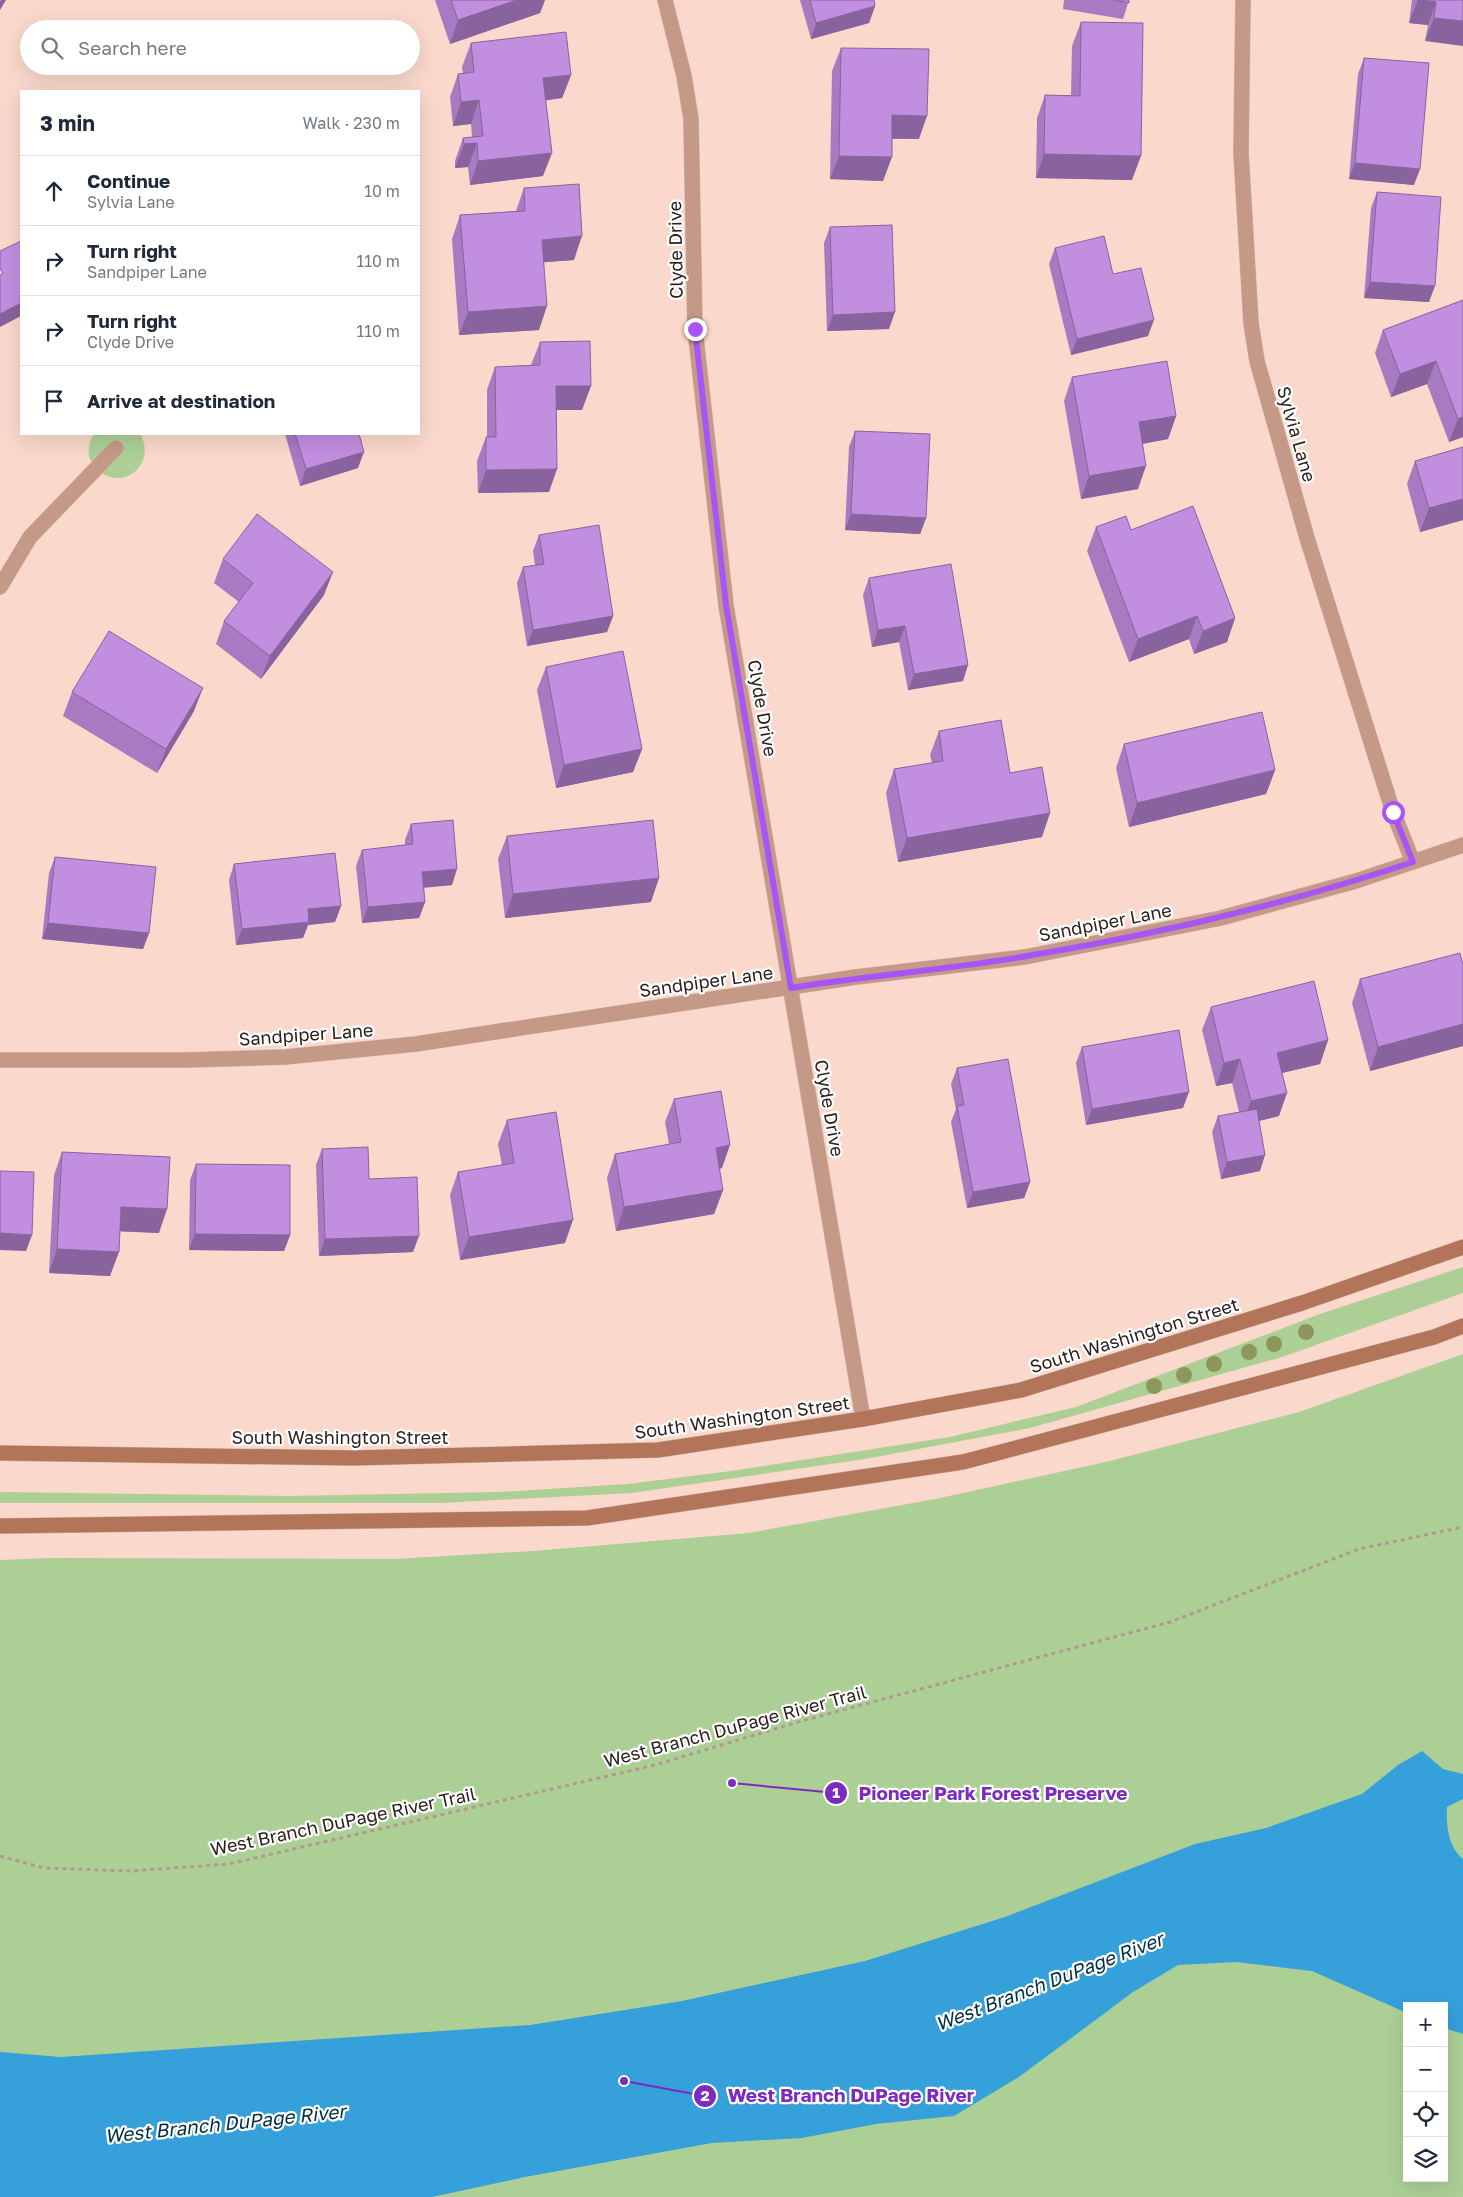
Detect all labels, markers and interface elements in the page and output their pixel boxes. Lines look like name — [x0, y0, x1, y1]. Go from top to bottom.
search box — [20, 20, 420, 75]
icon: search — [38, 34, 66, 62]
text: Search here — [78, 36, 187, 59]
text: 3 min — [40, 110, 95, 136]
text: Walk · 230 m — [303, 113, 400, 133]
text: Continue — [87, 169, 170, 192]
icon: ahead — [40, 177, 68, 205]
text: 10 m — [364, 181, 400, 201]
text: Sylvia Lane — [87, 192, 175, 212]
street label: Clyde Drive — [663, 201, 687, 299]
text: Turn right — [87, 239, 177, 262]
icon: right — [40, 247, 68, 275]
text: 110 m — [356, 251, 400, 271]
text: Sandpiper Lane — [87, 262, 207, 282]
text: Turn right — [87, 309, 177, 332]
icon: right — [40, 317, 68, 345]
route end — [684, 318, 707, 341]
text: 110 m — [356, 321, 400, 341]
text: Clyde Drive — [87, 332, 174, 352]
street label: Sylvia Lane — [1273, 384, 1321, 484]
icon: arrive — [40, 387, 68, 415]
text: Arrive at destination — [87, 389, 275, 412]
street label: Clyde Drive — [744, 658, 782, 758]
route start — [1382, 801, 1405, 824]
street label: Sandpiper Lane — [1037, 898, 1173, 946]
street label: Sandpiper Lane — [638, 961, 774, 1001]
street label: Sandpiper Lane — [238, 1018, 374, 1050]
street label: Clyde Drive — [811, 1058, 849, 1158]
street label: South Washington Street — [1027, 1293, 1241, 1377]
street label: South Washington Street — [633, 1391, 851, 1443]
street label: South Washington Street — [231, 1426, 449, 1448]
street label: West Branch DuPage River Trail — [601, 1680, 869, 1772]
callout: Pioneer Park Forest Preserve — [824, 1776, 1138, 1810]
text: Pioneer Park Forest Preserve — [859, 1781, 1127, 1804]
street label: West Branch DuPage River Trail — [208, 1782, 478, 1860]
text: 1 — [832, 1783, 840, 1801]
water label: West Branch DuPage River — [932, 1926, 1169, 2035]
map controls — [1403, 2002, 1448, 2182]
button: + — [1403, 2002, 1448, 2047]
button: − — [1403, 2047, 1448, 2092]
callout: West Branch DuPage River — [693, 2079, 984, 2113]
text: West Branch DuPage River — [728, 2083, 975, 2106]
text: 2 — [700, 2086, 710, 2104]
button: locate — [1403, 2092, 1448, 2137]
water label: West Branch DuPage River — [103, 2099, 349, 2147]
button: layers — [1403, 2137, 1448, 2182]

